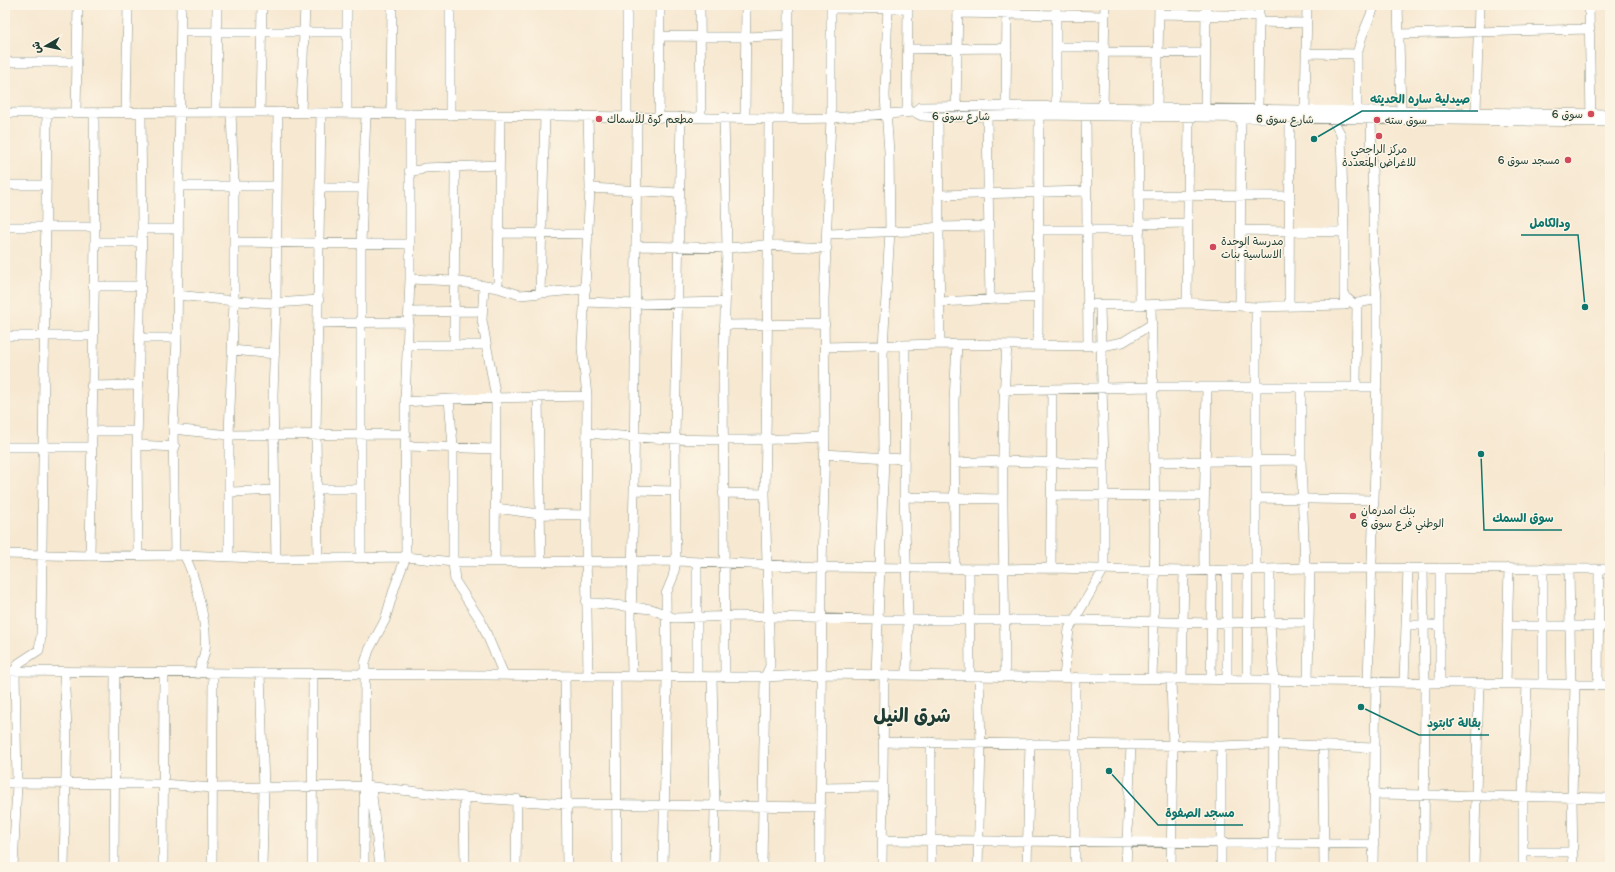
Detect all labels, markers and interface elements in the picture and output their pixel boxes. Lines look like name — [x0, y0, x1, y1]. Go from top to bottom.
north arrow — [26, 26, 66, 66]
text: ش — [29, 40, 44, 54]
callout: صيدلية ساره الحديثه — [1362, 87, 1478, 111]
text: صيدلية ساره الحديثه — [1370, 92, 1470, 107]
place label: سوق 6 — [1552, 108, 1583, 122]
marker: سوق 6 — [1586, 109, 1596, 119]
street label: شارع سوق 6 — [932, 110, 990, 125]
place label: مطعم كوة للأسماك — [607, 112, 693, 128]
street label: شارع سوق 6 — [1256, 112, 1314, 129]
marker: مطعم كوة للأسماك — [594, 114, 604, 124]
place label: سوق سته — [1385, 114, 1427, 128]
marker: سوق سته — [1372, 115, 1382, 125]
marker: مركز الراجحي للاغراض المتعددة — [1374, 131, 1384, 141]
place label: مركز الراجحي للاغراض المتعددة — [1342, 143, 1416, 169]
place label: مسجد سوق 6 — [1498, 154, 1560, 168]
marker: مسجد سوق 6 — [1563, 155, 1573, 165]
callout: ودالكامل — [1521, 211, 1578, 235]
text: ودالكامل — [1529, 216, 1571, 231]
place label: مدرسة الوحدة الاساسية بنات — [1221, 235, 1283, 262]
marker: مدرسة الوحدة الاساسية بنات — [1208, 242, 1218, 252]
place label: بنك امدرمان الوطني فرع سوق 6 — [1361, 504, 1444, 534]
callout: سوق السمك — [1484, 506, 1562, 530]
marker: بنك امدرمان الوطني فرع سوق 6 — [1348, 511, 1358, 521]
text: سوق السمك — [1492, 511, 1554, 526]
district label: شرق النيل — [873, 705, 951, 728]
callout: بقالة كابتود — [1419, 711, 1489, 735]
text: بقالة كابتود — [1427, 716, 1481, 731]
callout: مسجد الصفوة — [1158, 801, 1243, 825]
text: مسجد الصفوة — [1165, 806, 1235, 821]

